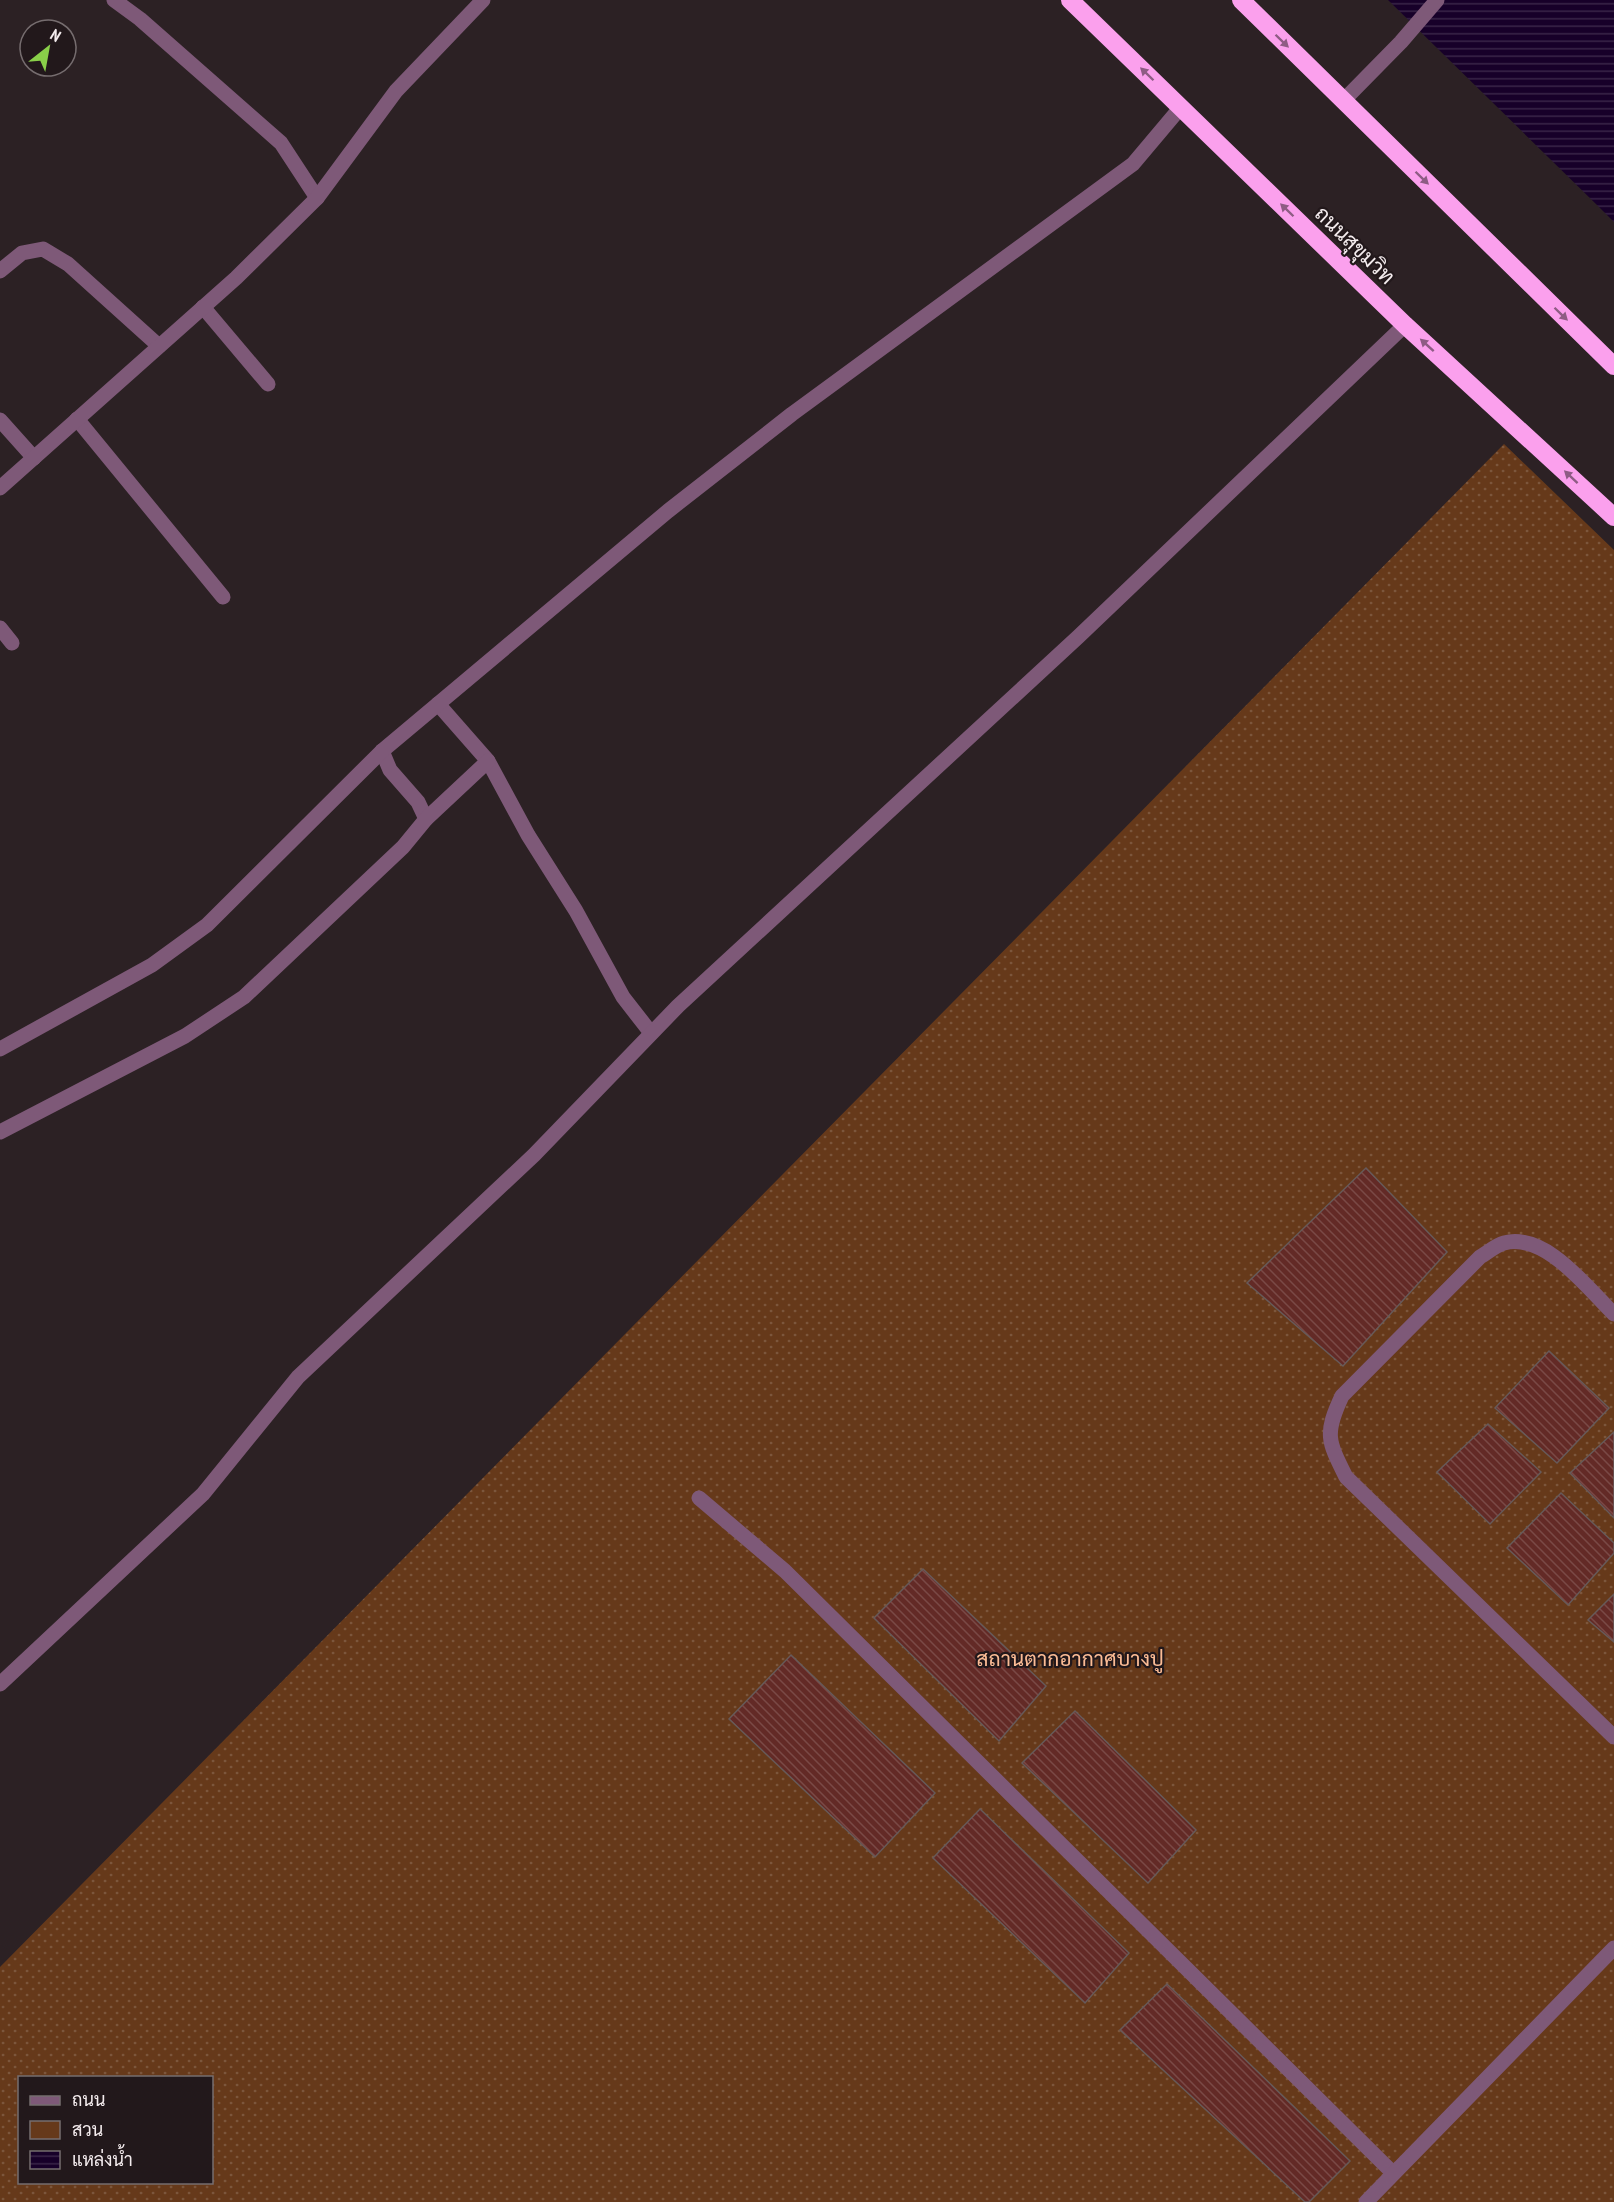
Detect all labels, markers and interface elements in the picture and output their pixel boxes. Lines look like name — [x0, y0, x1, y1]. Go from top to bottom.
north arrow — [18, 18, 78, 78]
text: N — [47, 24, 65, 46]
one-way arrow — [1275, 34, 1290, 48]
one-way arrow — [1140, 68, 1154, 82]
one-way arrow — [1414, 170, 1428, 184]
street label: ถนนสุขุมวิท — [1309, 200, 1401, 291]
one-way arrow — [1280, 204, 1294, 218]
one-way arrow — [1553, 307, 1568, 321]
one-way arrow — [1420, 338, 1435, 352]
one-way arrow — [1564, 471, 1579, 484]
park label: สถานตากอากาศบางปู — [976, 1645, 1164, 1674]
legend — [18, 2076, 213, 2184]
text: ถนน — [72, 2088, 105, 2111]
text: สวน — [72, 2118, 103, 2141]
text: แหล่งน้ำ — [72, 2144, 133, 2171]

